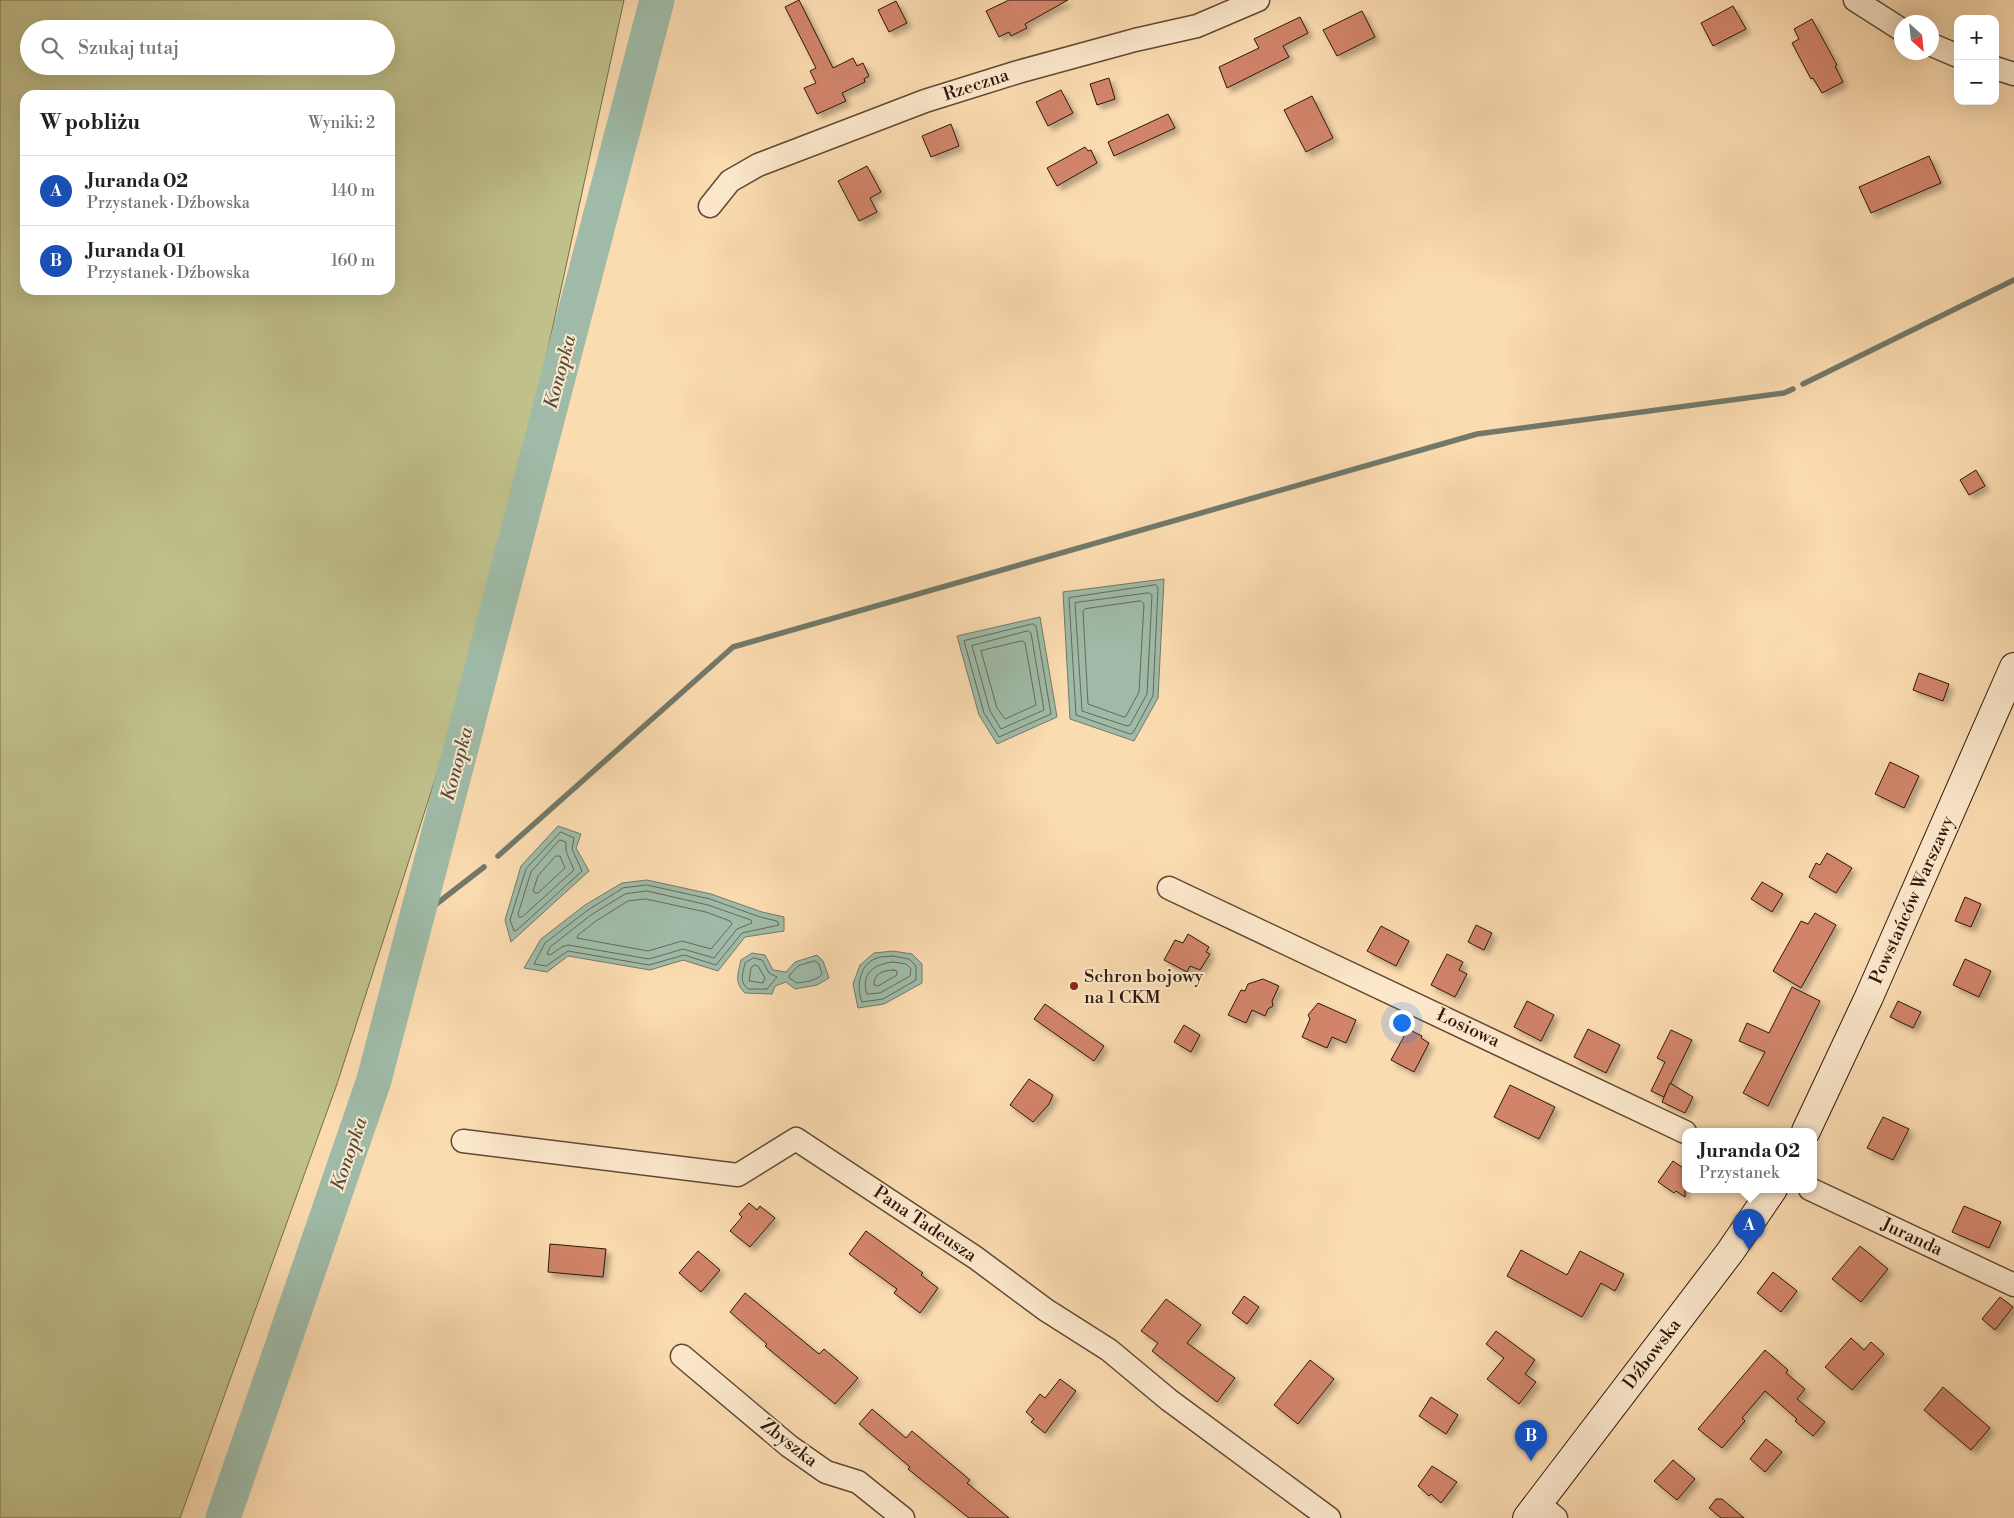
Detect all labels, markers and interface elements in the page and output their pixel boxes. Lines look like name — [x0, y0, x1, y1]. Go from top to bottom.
north arrow — [1894, 15, 1939, 60]
map controls — [1954, 15, 1999, 105]
button: + — [1954, 15, 1999, 60]
search box — [20, 20, 395, 75]
icon: search — [38, 34, 66, 62]
text: Szukaj tutaj — [78, 36, 179, 60]
button: − — [1954, 60, 1999, 105]
street label: Rzeczna — [940, 63, 1013, 106]
text: W pobliżu — [40, 110, 140, 136]
text: Wyniki: 2 — [309, 113, 375, 133]
text: Juranda 02 — [87, 169, 188, 193]
text: A — [50, 181, 62, 201]
text: 140 m — [331, 181, 375, 201]
text: Przystanek · Dźbowska — [87, 193, 250, 213]
text: Juranda 01 — [87, 239, 185, 263]
text: B — [50, 251, 62, 271]
text: 160 m — [331, 251, 375, 271]
text: Przystanek · Dźbowska — [87, 263, 250, 283]
water label: Konopka — [539, 332, 582, 412]
water label: Konopka — [436, 724, 479, 804]
street label: Powstańców Warszawy — [1865, 812, 1960, 988]
place label: Schron bojowy na 1 CKM — [1084, 965, 1204, 1009]
marker: Schron bojowy na 1 CKM — [1068, 980, 1080, 992]
street label: Łosiowa — [1433, 1003, 1504, 1053]
your location — [1389, 1010, 1415, 1036]
water label: Konopka — [325, 1114, 373, 1194]
popup — [1682, 1128, 1817, 1193]
text: Juranda 02 — [1699, 1139, 1800, 1163]
text: Przystanek — [1699, 1163, 1779, 1183]
street label: Pana Tadeusza — [869, 1181, 982, 1268]
pin: A — [1733, 1209, 1765, 1250]
street label: Juranda — [1877, 1212, 1947, 1261]
street label: Dźbowska — [1618, 1314, 1686, 1394]
street label: Zbyszka — [756, 1414, 823, 1473]
pin: B — [1515, 1420, 1547, 1461]

